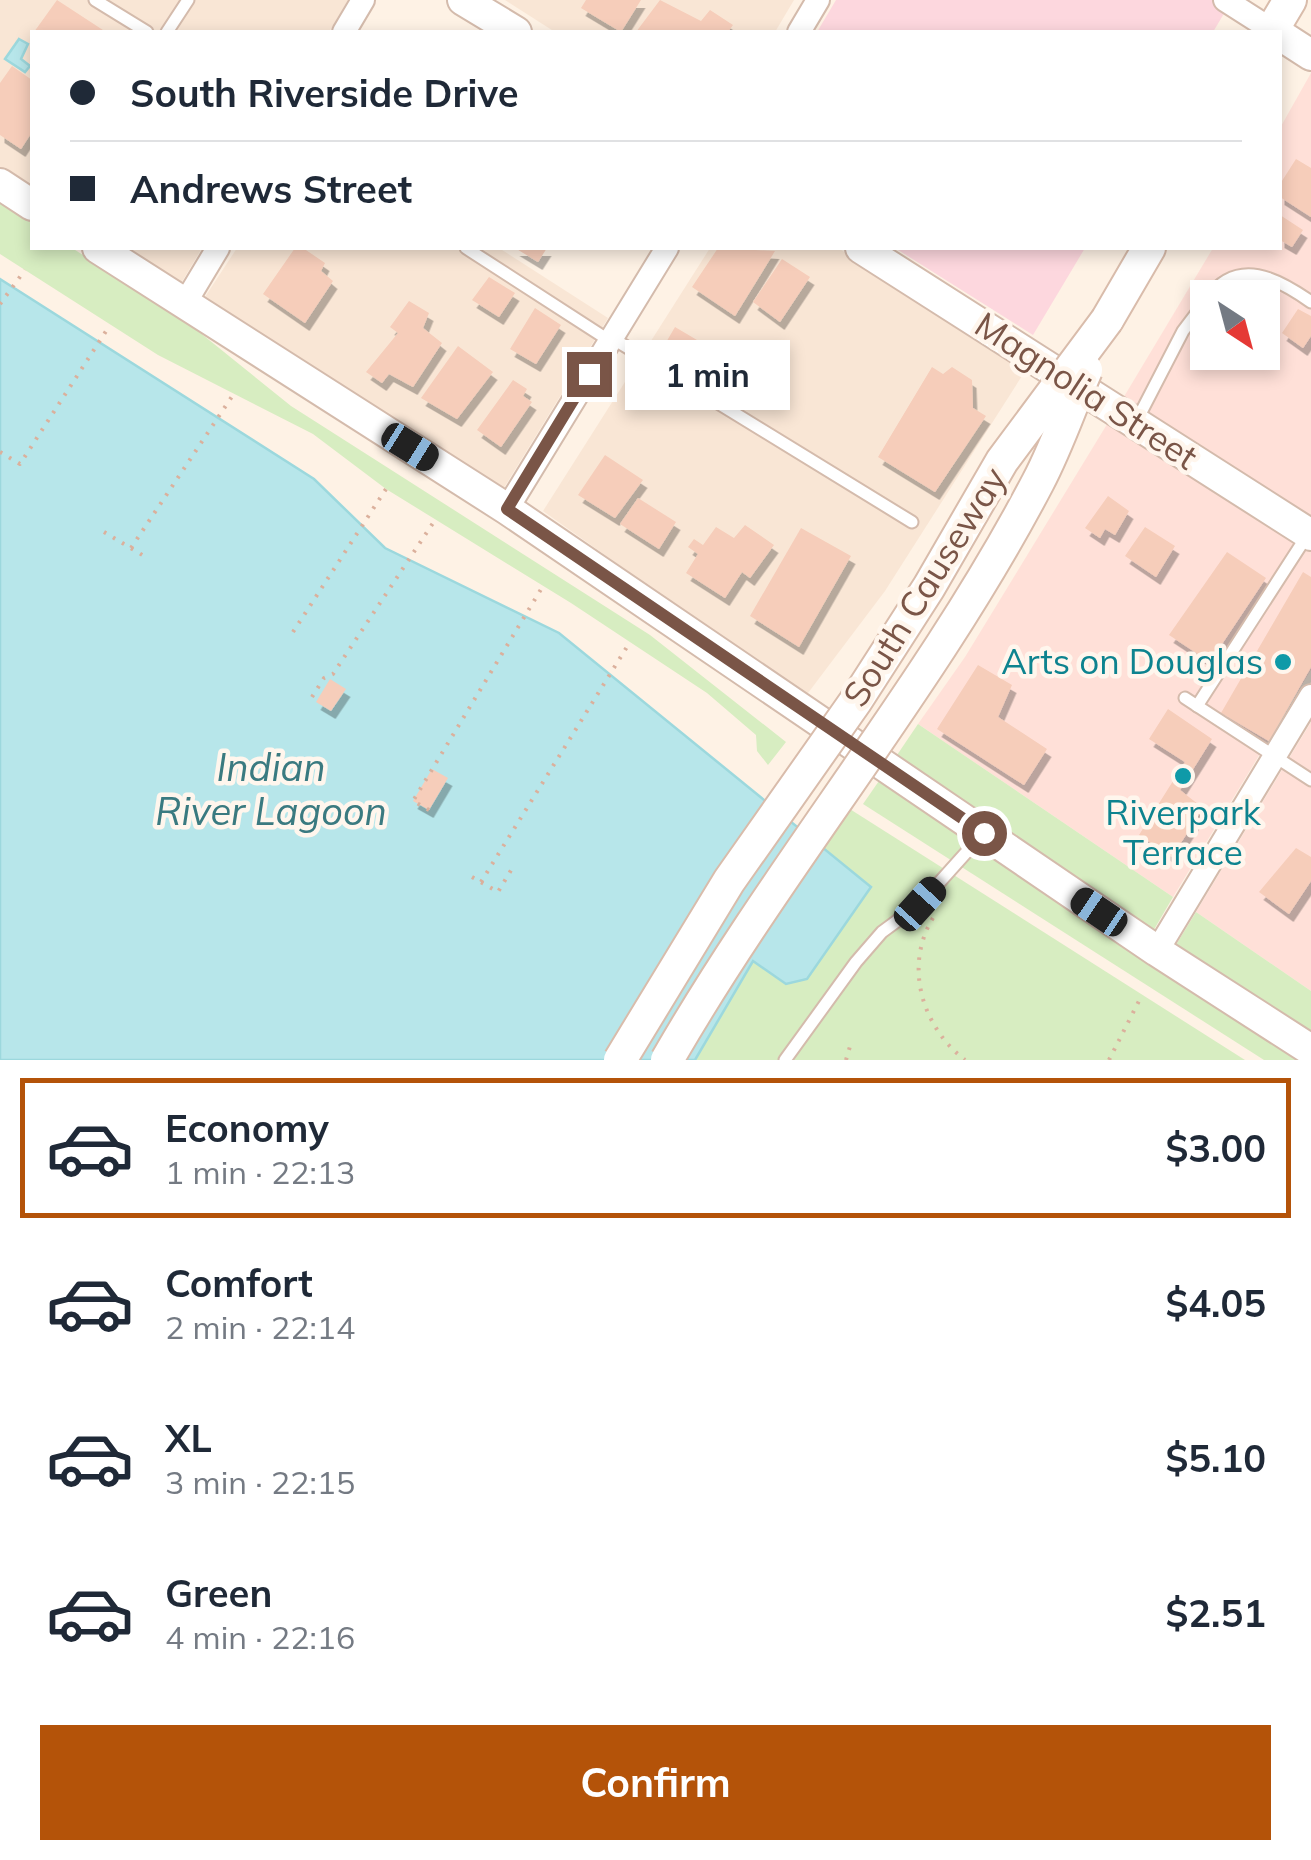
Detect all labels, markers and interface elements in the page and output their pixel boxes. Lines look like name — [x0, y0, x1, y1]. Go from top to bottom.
text: South Riverside Drive — [130, 69, 519, 117]
text: Andrews Street — [130, 165, 412, 213]
north arrow — [1190, 280, 1280, 370]
map controls — [1190, 280, 1280, 370]
street label: Magnolia Street — [967, 302, 1206, 478]
callout: 1 min — [624, 339, 789, 409]
route end — [567, 352, 612, 397]
text: 1 min — [665, 355, 750, 395]
car — [377, 418, 443, 476]
street label: South Causeway — [833, 458, 1016, 714]
place label: Arts on Douglas — [1001, 639, 1263, 683]
marker: Arts on Douglas — [1272, 651, 1294, 673]
water label: Indian River Lagoon — [155, 743, 387, 835]
marker: Riverpark Terrace — [1172, 765, 1194, 787]
place label: Riverpark Terrace — [1105, 790, 1262, 874]
route start — [962, 811, 1007, 856]
car — [889, 872, 951, 936]
car — [1066, 883, 1132, 941]
icon: car — [45, 1103, 135, 1193]
text: Economy — [165, 1104, 329, 1152]
text: $3.00 — [1165, 1124, 1266, 1172]
text: 1 min · 22:13 — [165, 1152, 355, 1192]
icon: car — [45, 1258, 135, 1348]
text: Comfort — [165, 1259, 313, 1307]
text: $4.05 — [1165, 1279, 1266, 1327]
text: 2 min · 22:14 — [165, 1307, 355, 1347]
icon: car — [45, 1413, 135, 1503]
text: XL — [165, 1414, 212, 1462]
text: $5.10 — [1165, 1434, 1266, 1482]
text: 3 min · 22:15 — [165, 1462, 355, 1502]
icon: car — [45, 1568, 135, 1658]
text: Green — [165, 1569, 272, 1617]
text: $2.51 — [1165, 1589, 1266, 1637]
text: 4 min · 22:16 — [165, 1617, 355, 1657]
button: Confirm — [40, 1725, 1271, 1840]

